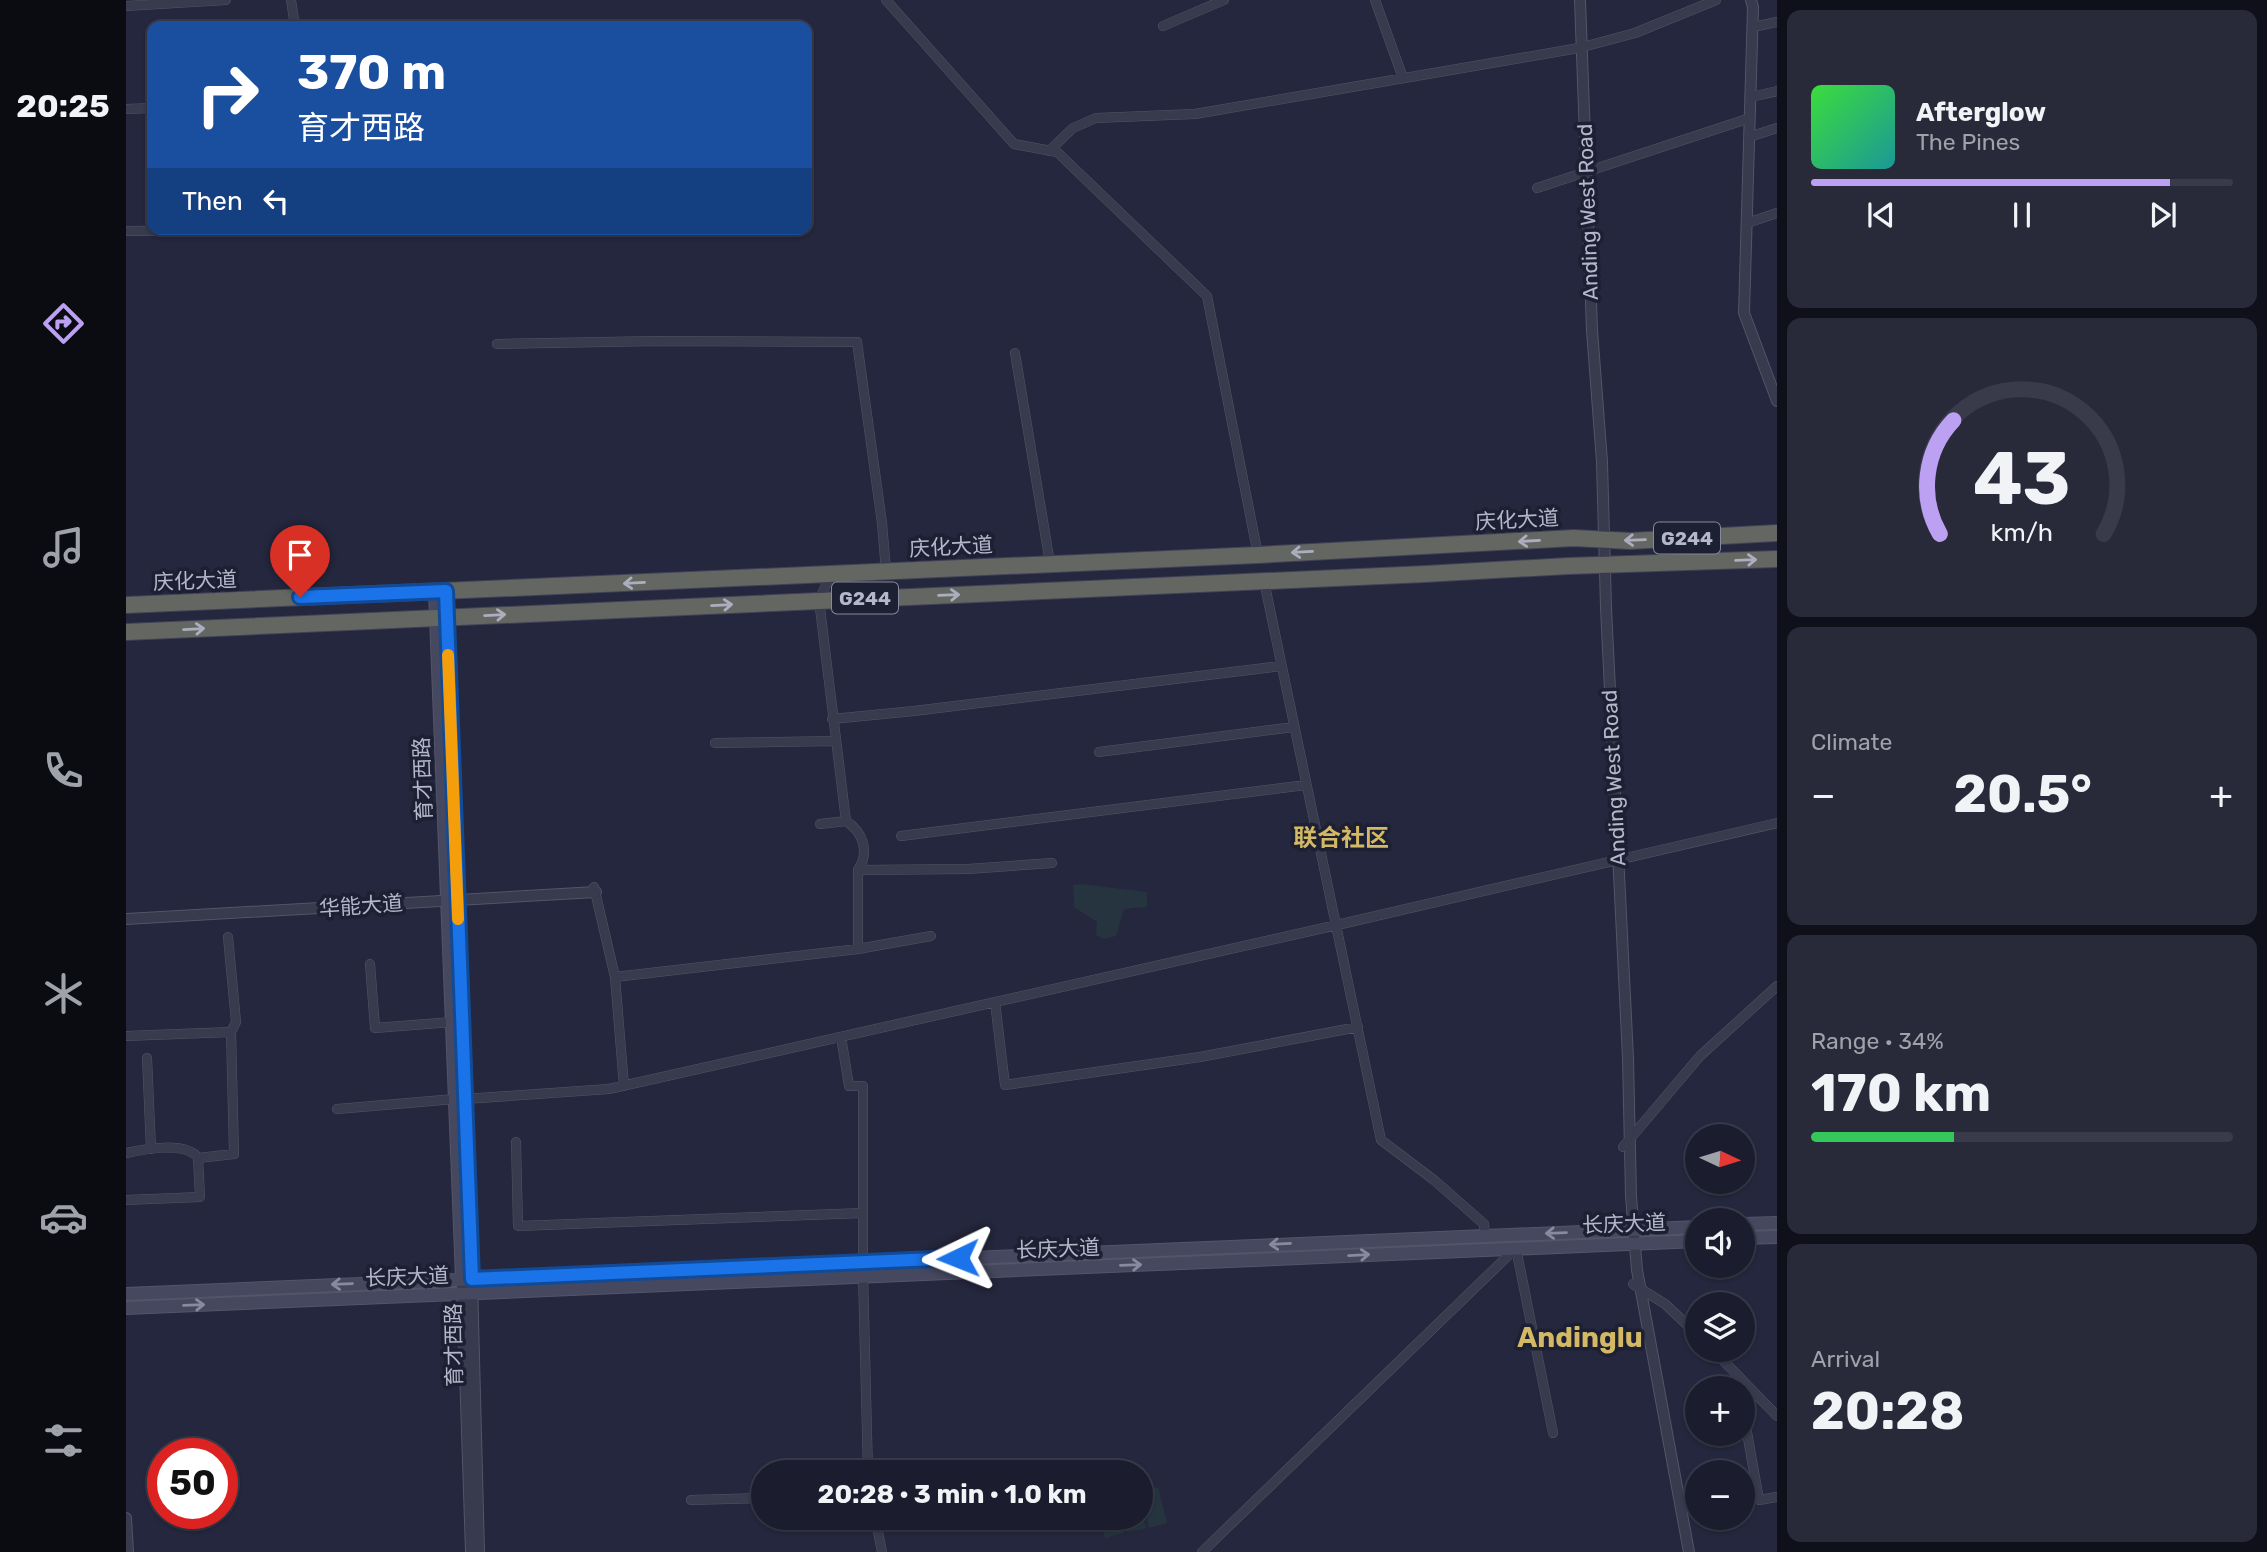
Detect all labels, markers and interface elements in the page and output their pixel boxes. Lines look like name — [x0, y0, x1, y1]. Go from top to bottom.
text: 370 m — [297, 43, 446, 101]
icon: right — [182, 49, 273, 140]
text: 20:25 — [16, 87, 110, 125]
text: Afterglow — [1916, 97, 2046, 128]
text: 育才西路 — [297, 109, 425, 147]
street label: Anding West Road — [1572, 123, 1603, 301]
text: The Pines — [1916, 128, 2020, 156]
icon: left — [257, 182, 295, 220]
text: Then — [182, 186, 243, 217]
icon: previous — [1862, 196, 1900, 234]
icon: pause — [2003, 196, 2041, 234]
icon: next — [2144, 196, 2182, 234]
icon: directions — [39, 299, 88, 348]
text: 43 — [1973, 436, 2071, 522]
street label: 庆化大道 — [1474, 505, 1560, 534]
text: km/h — [1991, 517, 2053, 546]
icon: music — [39, 523, 88, 572]
road number: G244 — [1654, 523, 1720, 554]
pin — [270, 525, 330, 597]
street label: 庆化大道 — [908, 532, 994, 561]
one-way arrow — [1624, 533, 1647, 547]
one-way arrow — [1518, 534, 1541, 547]
icon: arrive — [281, 536, 319, 574]
one-way arrow — [1291, 546, 1314, 559]
one-way arrow — [1734, 553, 1757, 566]
street label: 庆化大道 — [153, 567, 237, 594]
one-way arrow — [623, 576, 646, 589]
road number: G244 — [832, 582, 898, 614]
one-way arrow — [938, 588, 961, 601]
one-way arrow — [710, 598, 733, 611]
one-way arrow — [483, 609, 506, 622]
one-way arrow — [182, 622, 205, 635]
street label: Anding West Road — [1596, 689, 1631, 867]
text: Climate — [1811, 728, 1892, 756]
street label: 育才西路 — [409, 737, 436, 821]
icon: phone — [39, 746, 88, 795]
text: 20.5° — [1953, 763, 2092, 825]
text: − — [1811, 772, 1836, 818]
text: + — [2209, 772, 2233, 818]
district label: 联合社区 — [1293, 824, 1389, 852]
street label: 华能大道 — [318, 890, 404, 921]
icon: climate — [39, 969, 88, 1018]
text: Range · 34% — [1811, 1027, 1944, 1055]
text: 170 km — [1811, 1062, 1991, 1124]
north arrow — [1685, 1124, 1755, 1194]
map controls — [1685, 1124, 1755, 1530]
icon: car — [39, 1193, 88, 1242]
button: sound — [1685, 1208, 1755, 1278]
street label: 长庆大道 — [1582, 1210, 1666, 1237]
position arrow — [921, 1221, 995, 1295]
one-way arrow — [1545, 1226, 1568, 1239]
street label: 长庆大道 — [1016, 1235, 1100, 1262]
one-way arrow — [1268, 1238, 1291, 1251]
one-way arrow — [1347, 1249, 1370, 1262]
one-way arrow — [1120, 1259, 1143, 1272]
street label: 长庆大道 — [365, 1263, 449, 1290]
one-way arrow — [331, 1278, 354, 1291]
button: layers — [1685, 1292, 1755, 1362]
one-way arrow — [182, 1299, 205, 1312]
street label: 育才西路 — [440, 1303, 467, 1387]
district label: Andinglu — [1517, 1321, 1643, 1354]
text: Arrival — [1811, 1345, 1880, 1373]
button: + — [1685, 1376, 1755, 1446]
text: 20:28 — [1811, 1380, 1964, 1442]
icon: filters — [39, 1416, 88, 1465]
speed limit sign: 50 — [147, 1438, 238, 1529]
button: − — [1685, 1460, 1755, 1530]
text: 20:28 · 3 min · 1.0 km — [818, 1479, 1087, 1510]

